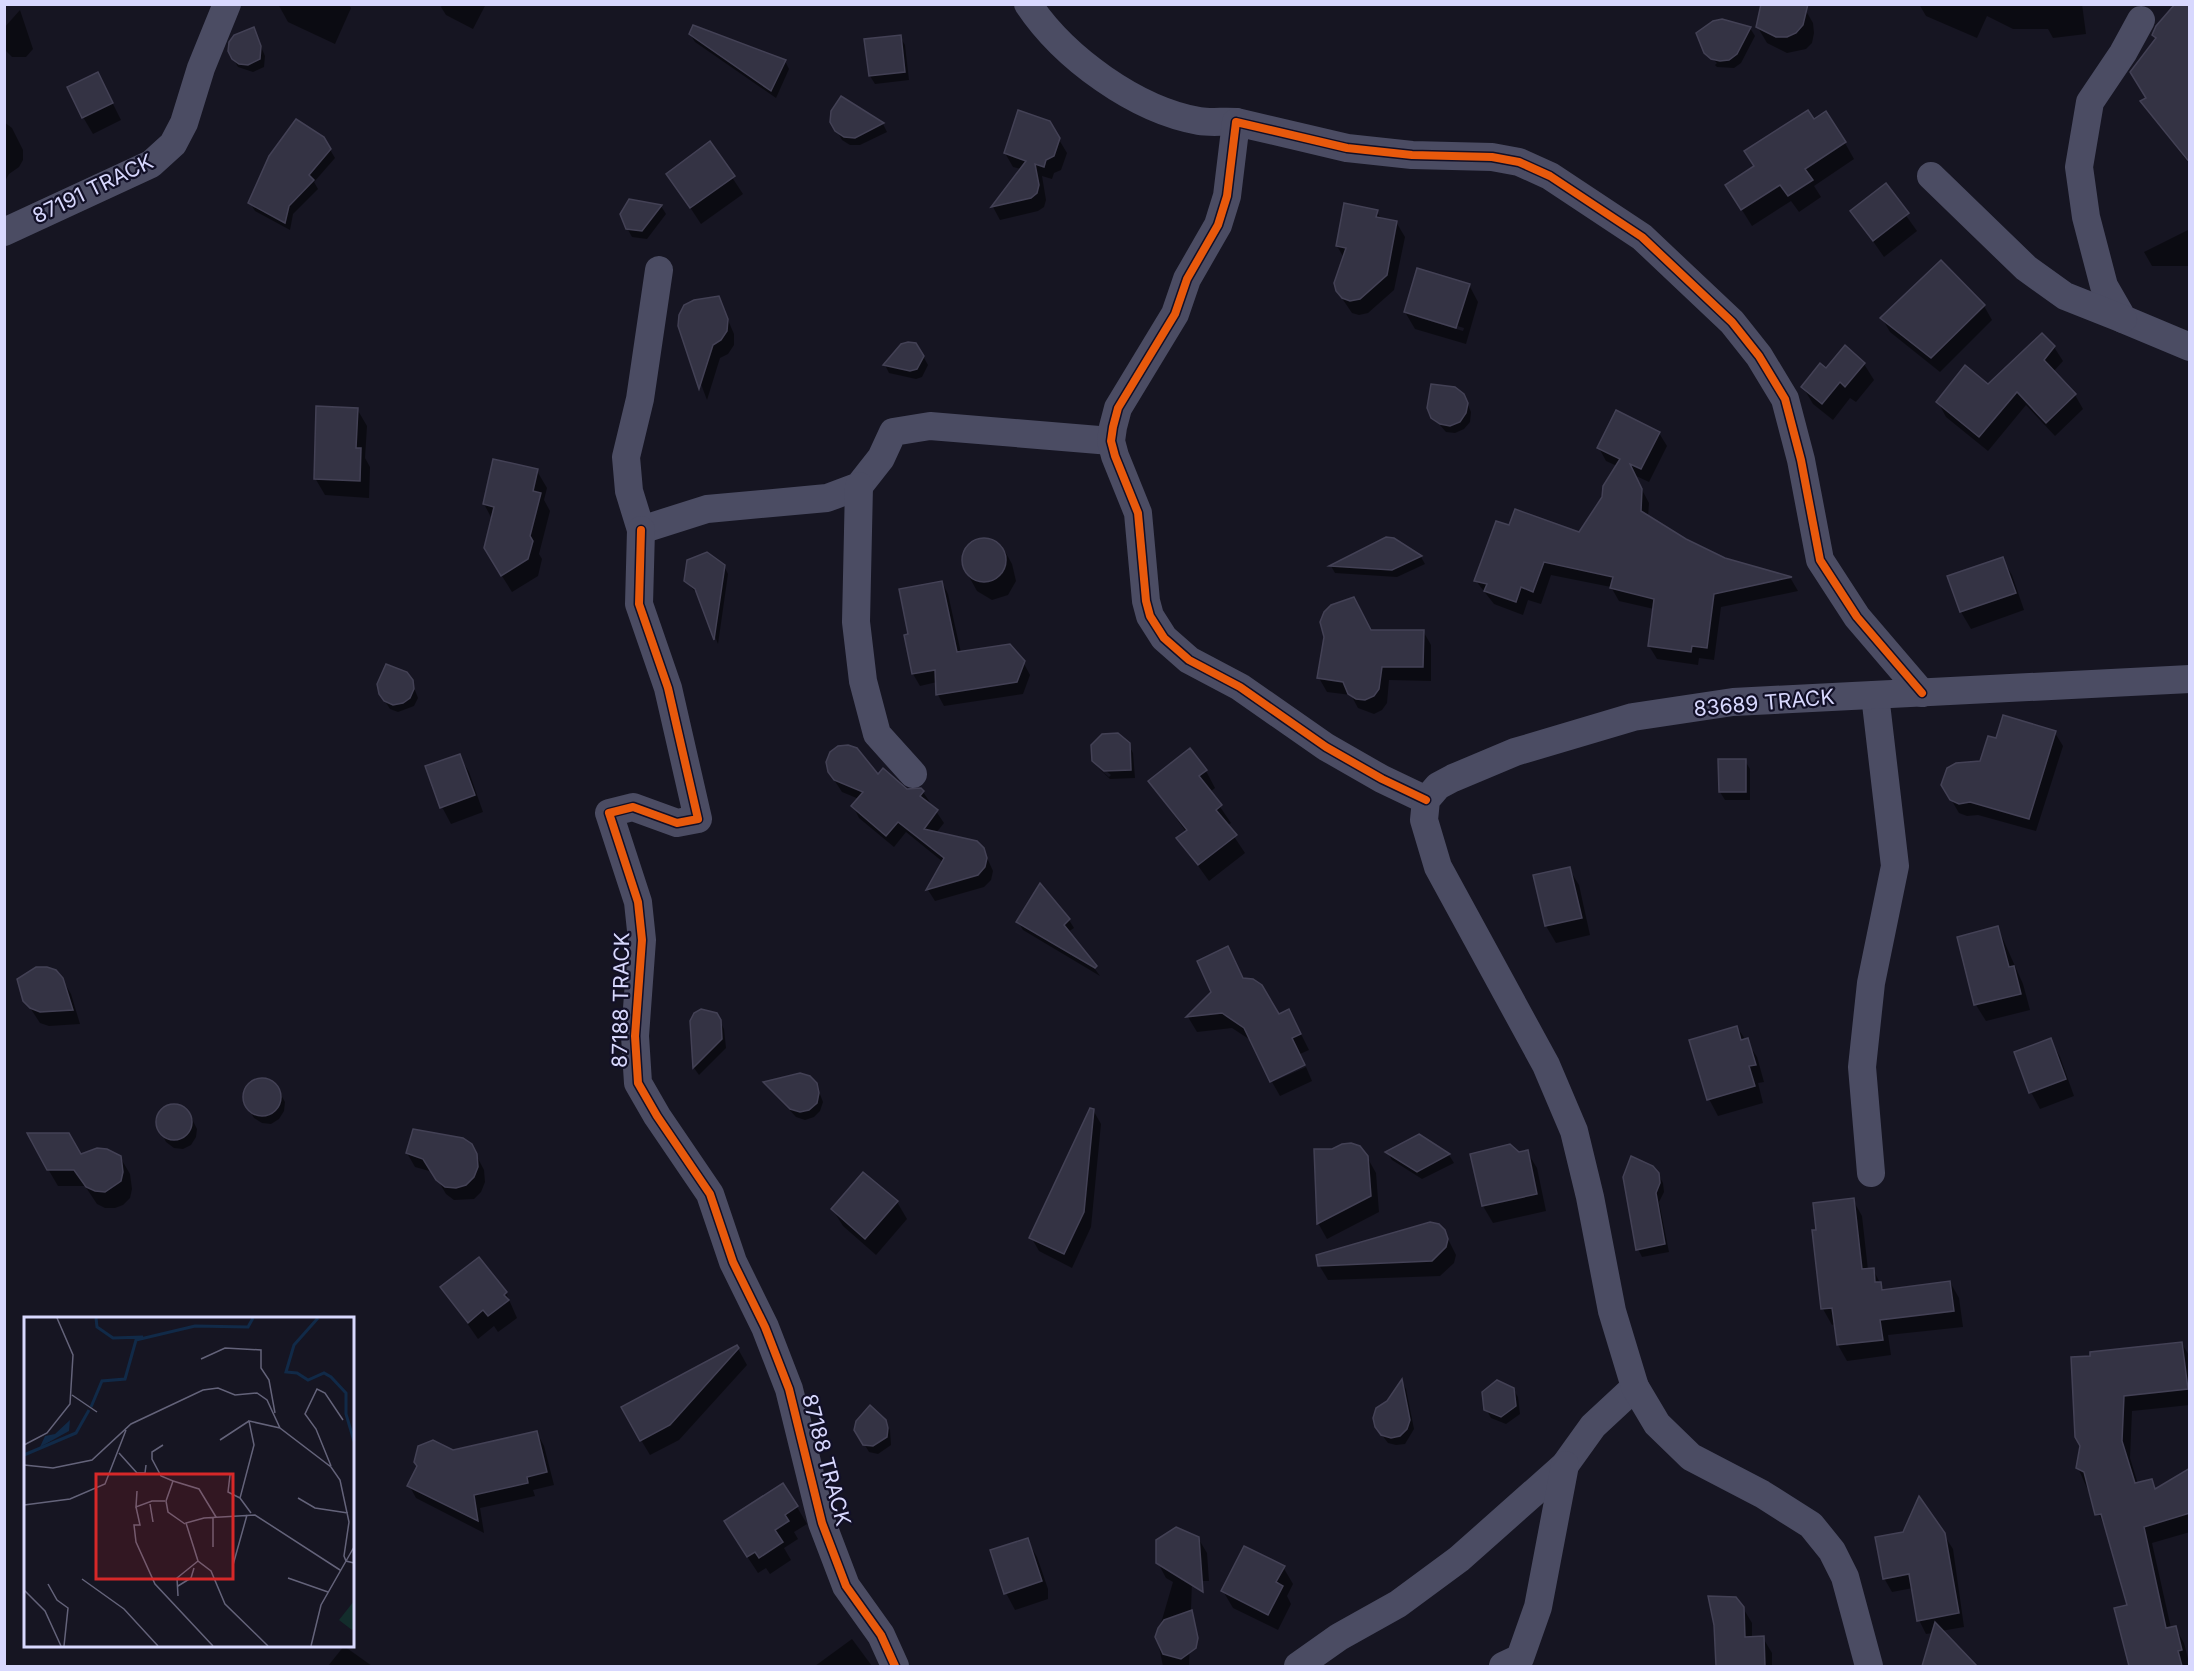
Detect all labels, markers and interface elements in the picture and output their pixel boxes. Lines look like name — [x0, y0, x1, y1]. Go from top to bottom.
street label: 87191 TRACK — [28, 149, 157, 229]
street label: 83689 TRACK — [1693, 684, 1835, 721]
street label: 87188 TRACK — [607, 932, 634, 1068]
inset map — [24, 1317, 354, 1647]
street label: 87188 TRACK — [797, 1391, 856, 1529]

